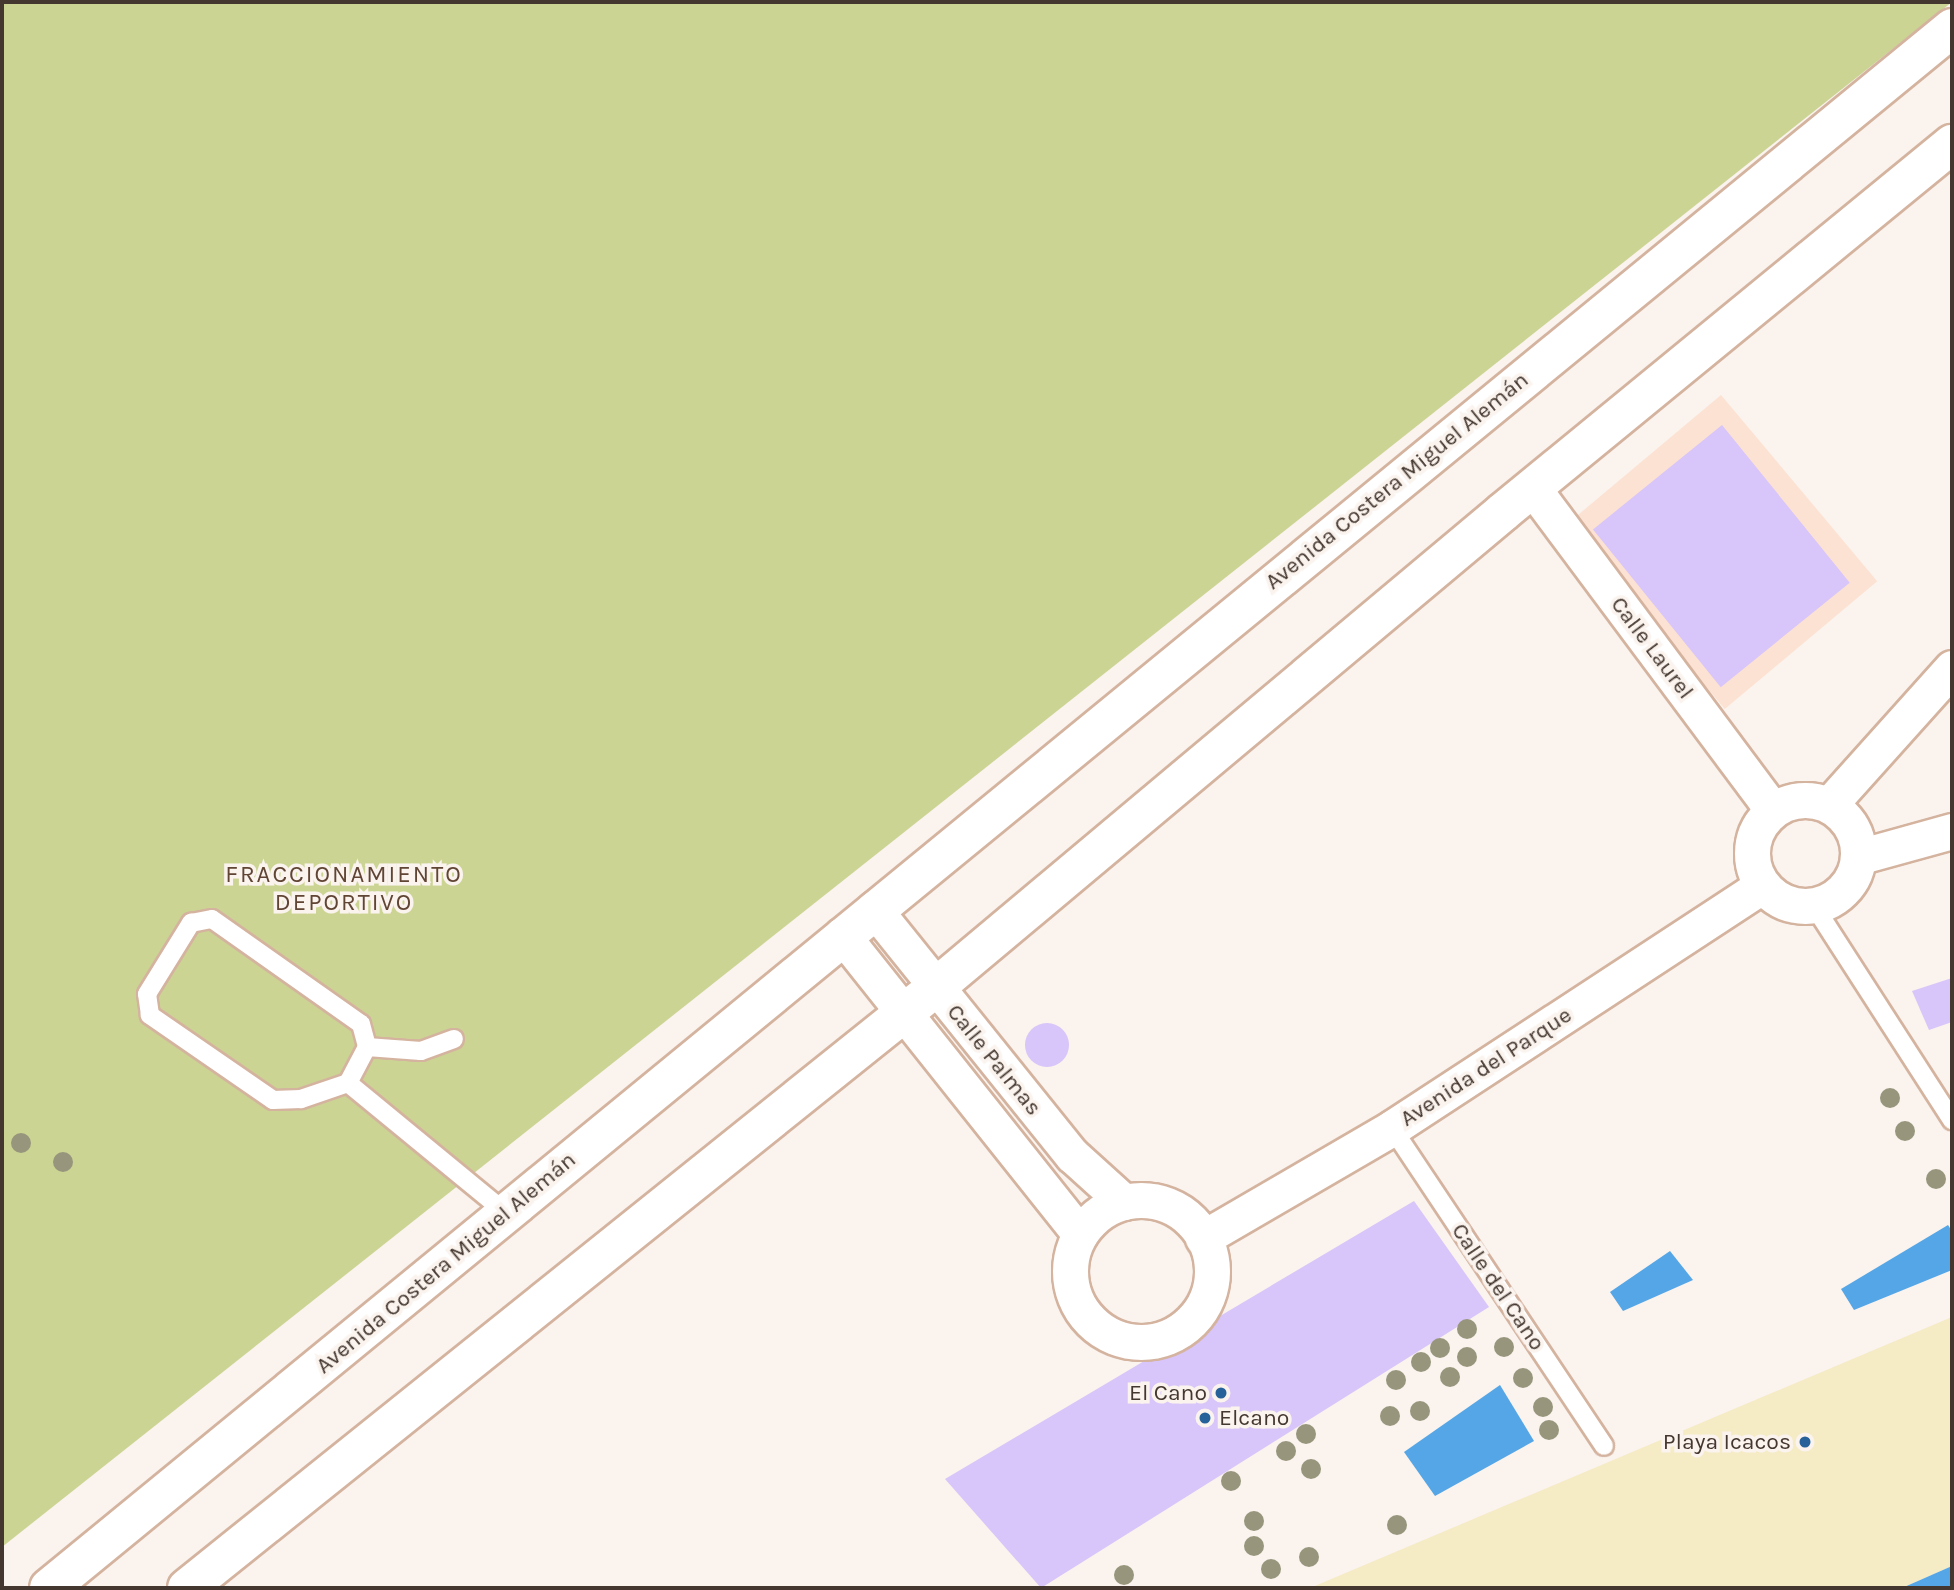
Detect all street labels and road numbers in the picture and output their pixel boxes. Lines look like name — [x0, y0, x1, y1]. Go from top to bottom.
street label: Avenida Costera Miguel Alemán — [1260, 366, 1534, 596]
street label: Calle Laurel — [1605, 591, 1699, 705]
street label: Calle Palmas — [941, 999, 1047, 1121]
street label: Avenida del Parque — [1395, 1001, 1577, 1133]
street label: Avenida Costera Miguel Alemán — [310, 1146, 582, 1380]
street label: Calle del Cano — [1445, 1218, 1551, 1356]

